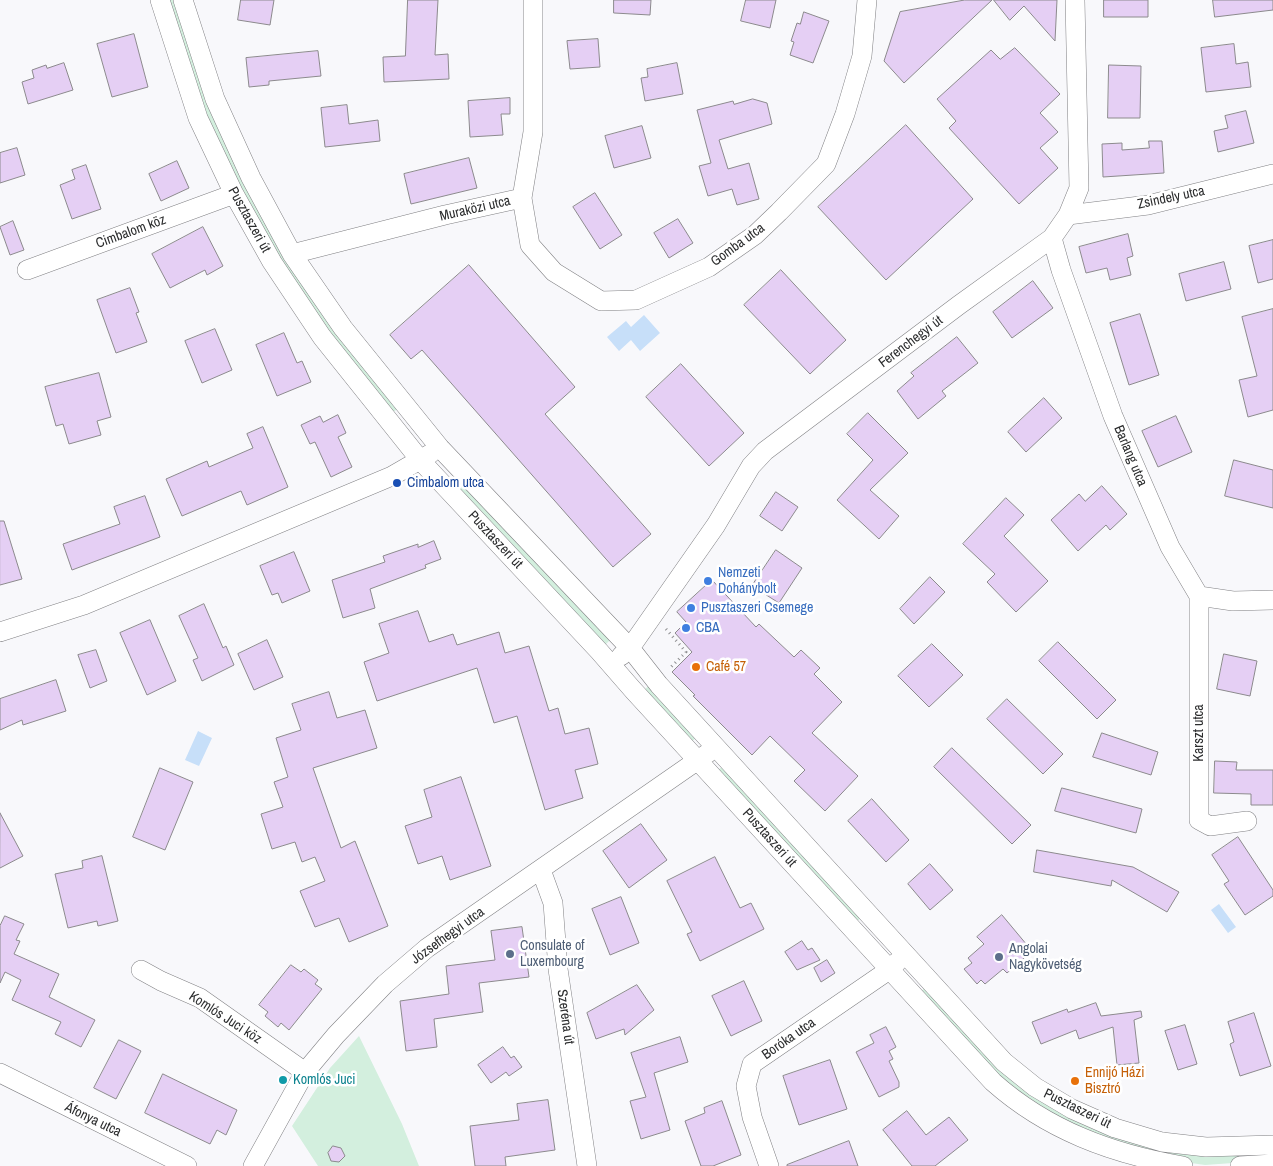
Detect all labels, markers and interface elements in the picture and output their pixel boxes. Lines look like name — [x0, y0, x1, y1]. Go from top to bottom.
street label: Zsindely utca — [1136, 183, 1206, 213]
street label: Pusztaszeri út — [224, 184, 274, 256]
street label: Muraközi utca — [438, 193, 512, 225]
street label: Cimbalom köz — [94, 212, 168, 252]
street label: Gomba utca — [708, 220, 768, 270]
street label: Ferenchegyi út — [876, 312, 946, 372]
street label: Barlang utca — [1110, 423, 1150, 489]
place label: Cimbalom utca — [407, 475, 484, 491]
marker: Cimbalom utca — [391, 477, 403, 489]
street label: Pusztaszeri út — [464, 508, 526, 572]
place label: Nemzeti Dohánybolt — [718, 565, 776, 598]
marker: Nemzeti Dohánybolt — [702, 575, 714, 587]
place label: Pusztaszeri Csemege — [701, 600, 813, 616]
marker: Pusztaszeri Csemege — [685, 602, 697, 614]
place label: CBA — [696, 620, 720, 636]
marker: CBA — [680, 622, 692, 634]
place label: Café 57 — [706, 659, 746, 675]
marker: Café 57 — [690, 661, 702, 673]
street label: Karszt utca — [1191, 704, 1207, 762]
street label: Pusztaszeri út — [738, 805, 800, 871]
street label: Józsefhegyi utca — [408, 904, 488, 968]
place label: Consulate of Luxembourg — [520, 938, 584, 970]
place label: Angolai Nagykövetség — [1009, 941, 1082, 974]
marker: Consulate of Luxembourg — [504, 948, 516, 960]
marker: Angolai Nagykövetség — [993, 951, 1005, 963]
street label: Komlós Juci köz — [185, 988, 265, 1048]
street label: Szeréna út — [553, 988, 577, 1046]
street label: Boróka utca — [759, 1015, 819, 1063]
place label: Ennijó Házi Bisztró — [1085, 1065, 1144, 1098]
place label: Komlós Juci — [293, 1072, 356, 1088]
marker: Komlós Juci — [277, 1074, 289, 1086]
marker: Ennijó Házi Bisztró — [1069, 1075, 1081, 1087]
street label: Pusztaszeri út — [1041, 1086, 1113, 1132]
street label: Áfonya utca — [62, 1099, 124, 1141]

